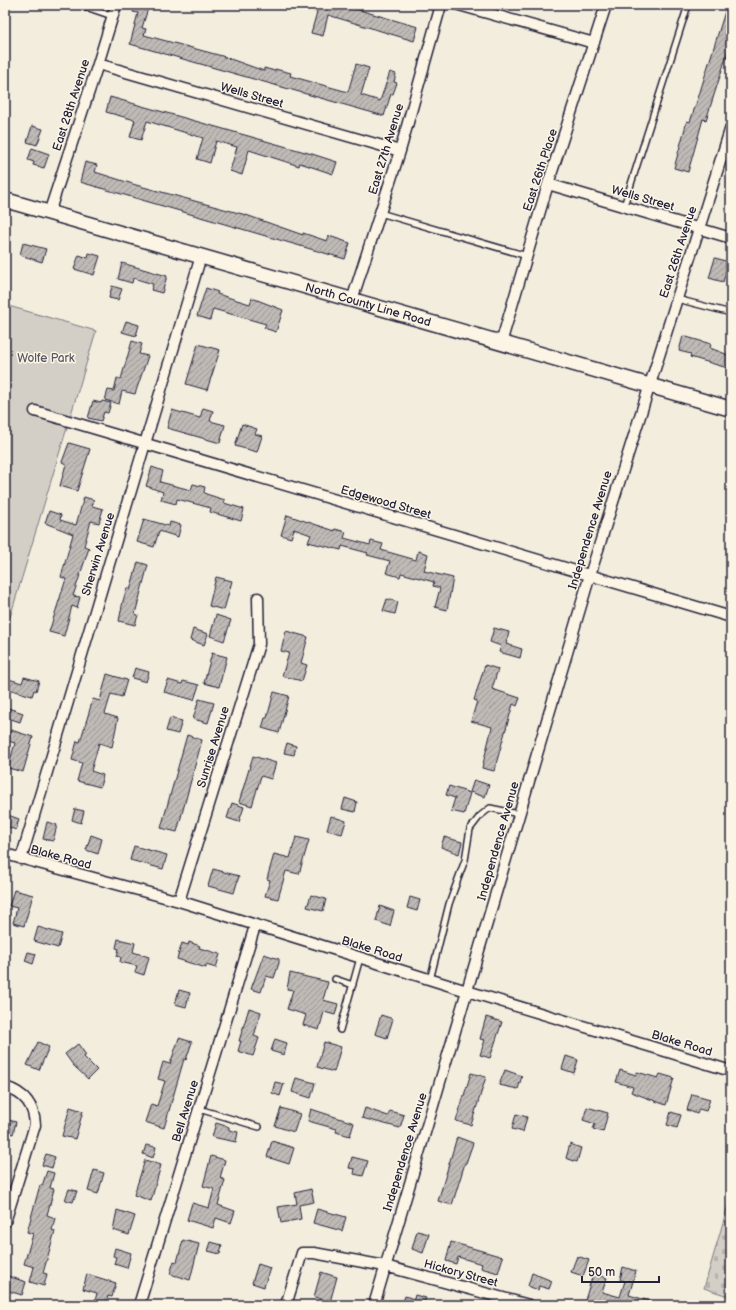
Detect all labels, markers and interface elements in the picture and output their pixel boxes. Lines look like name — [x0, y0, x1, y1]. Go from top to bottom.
street label: East 28th Avenue — [50, 57, 93, 153]
street label: Wells Street — [219, 79, 285, 112]
street label: East 27th Avenue — [366, 102, 407, 196]
street label: East 26th Place — [520, 127, 561, 213]
street label: Wells Street — [610, 182, 676, 215]
street label: East 26th Avenue — [657, 204, 700, 300]
street label: North County Line Road — [303, 280, 433, 330]
park label: Wolfe Park — [17, 351, 75, 366]
street label: Independence Avenue — [565, 469, 616, 591]
street label: Edgewood Street — [339, 482, 433, 523]
street label: Sherwin Avenue — [79, 511, 118, 598]
street label: Sunrise Avenue — [194, 705, 233, 790]
street label: Independence Avenue — [474, 780, 523, 902]
street label: Blake Road — [29, 842, 93, 873]
street label: Blake Road — [340, 933, 404, 966]
street label: Blake Road — [650, 1027, 714, 1060]
street label: Bell Avenue — [169, 1078, 202, 1144]
street label: Independence Avenue — [380, 1091, 431, 1213]
street label: Hickory Street — [422, 1256, 500, 1291]
scale bar — [582, 1258, 659, 1284]
text: 50 m — [588, 1265, 615, 1280]

